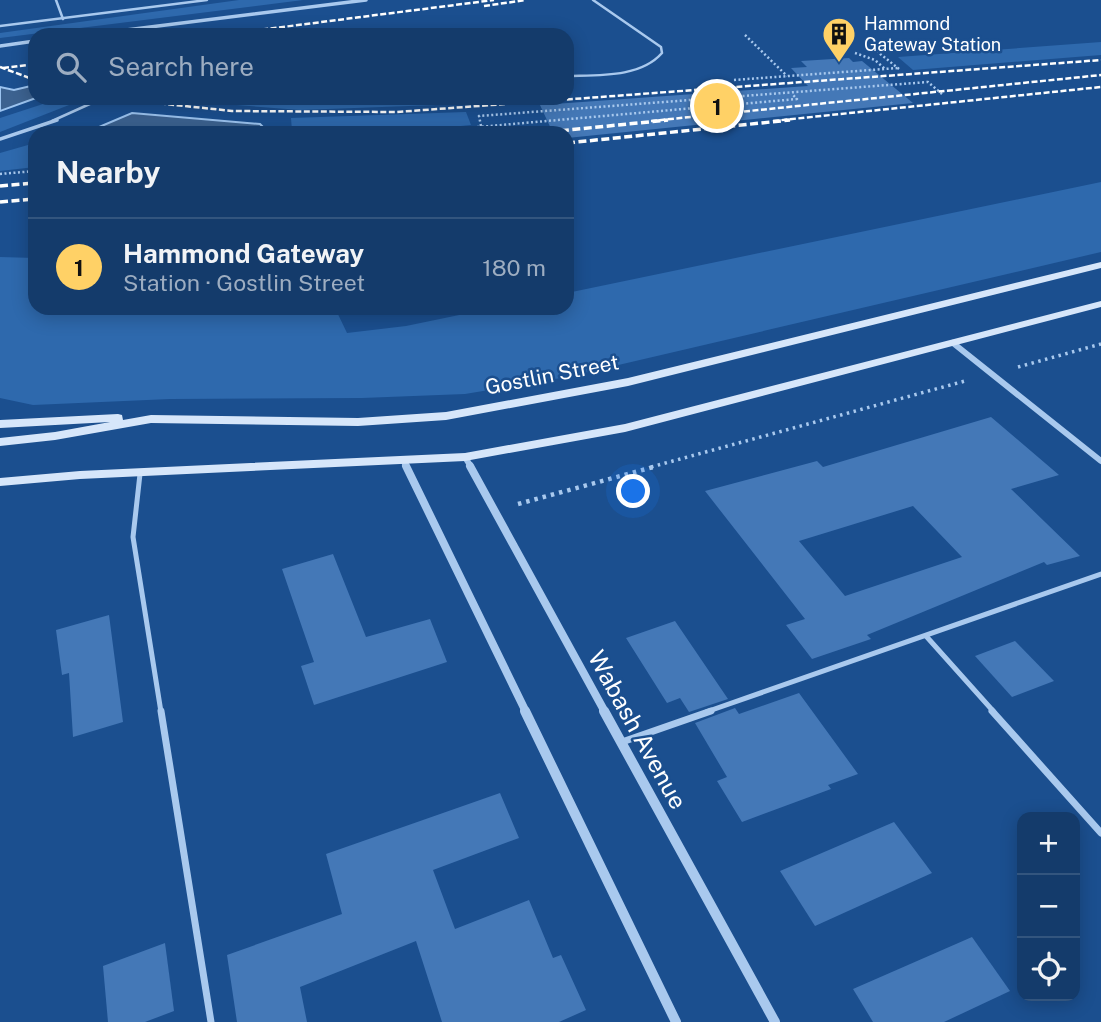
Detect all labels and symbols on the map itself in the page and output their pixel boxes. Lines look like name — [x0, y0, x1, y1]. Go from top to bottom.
place label: Hammond Gateway Station — [864, 13, 1001, 55]
building icon: Hammond Gateway Station — [820, 15, 858, 64]
pin: 1 — [694, 80, 740, 132]
street label: Gostlin Street — [483, 349, 621, 400]
your location — [616, 474, 650, 508]
street label: Wabash Avenue — [583, 645, 693, 814]

